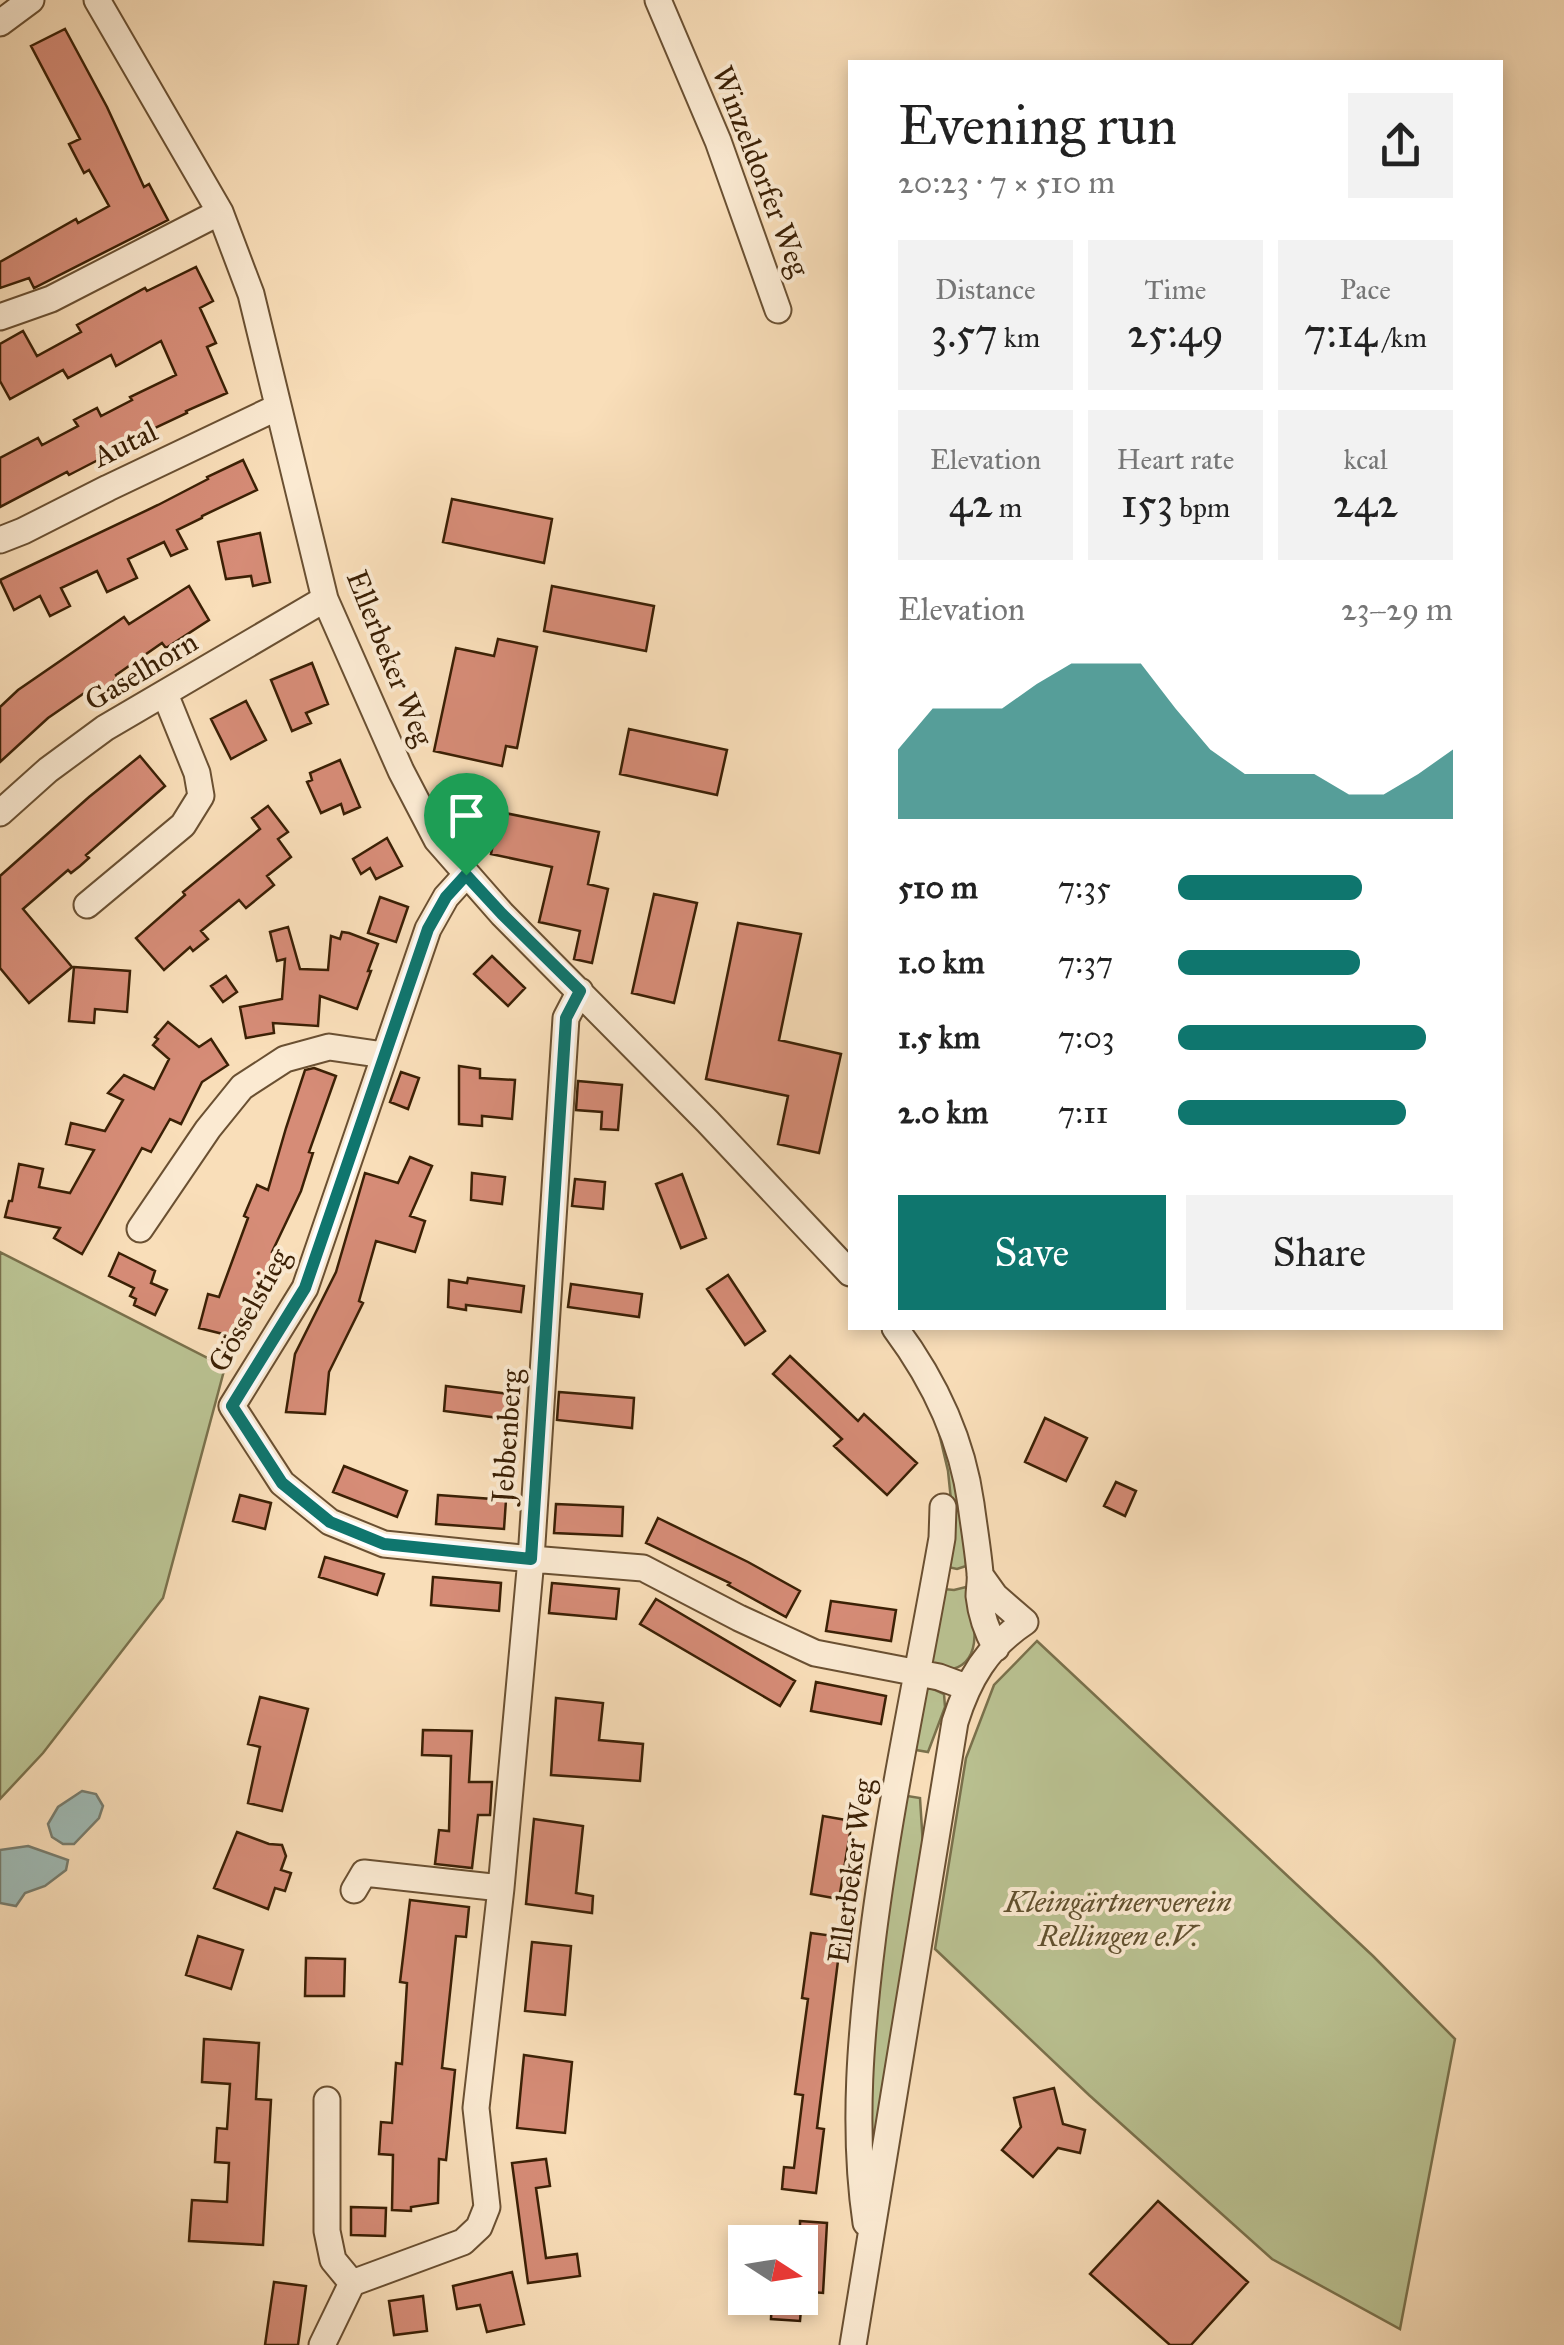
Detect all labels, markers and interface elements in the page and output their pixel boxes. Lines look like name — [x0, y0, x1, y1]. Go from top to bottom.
street label: Winzeldorfer Weg — [704, 61, 818, 282]
text: Evening run — [898, 92, 1177, 159]
button: share — [1348, 93, 1453, 198]
text: 20:23 · 7 × 510 m — [898, 163, 1115, 202]
text: Distance — [935, 272, 1036, 307]
text: Time — [1145, 272, 1207, 307]
text: Pace — [1340, 272, 1391, 307]
text: 3.57 — [931, 307, 998, 359]
text: 25:49 — [1127, 307, 1224, 359]
text: 7:14 — [1304, 307, 1377, 359]
text: km — [998, 320, 1040, 355]
text: /km — [1377, 320, 1427, 355]
street label: Autal — [85, 413, 164, 476]
text: Elevation — [930, 442, 1041, 477]
text: Heart rate — [1117, 442, 1234, 477]
text: kcal — [1343, 442, 1388, 477]
text: 42 — [949, 477, 993, 529]
text: 153 — [1121, 477, 1173, 529]
text: 242 — [1333, 477, 1398, 529]
text: m — [993, 490, 1022, 525]
text: bpm — [1173, 490, 1230, 525]
street label: Ellerbeker Weg — [338, 565, 442, 752]
text: Elevation — [898, 590, 1025, 629]
text: 23–29 m — [1341, 590, 1453, 629]
street label: Gaselhorn — [78, 623, 204, 719]
pin — [424, 773, 509, 876]
icon: arrive — [439, 788, 494, 843]
text: 510 m — [898, 868, 978, 907]
text: 7:35 — [1058, 868, 1111, 907]
text: 1.0 km — [898, 943, 985, 982]
text: 7:37 — [1058, 943, 1113, 982]
text: 1.5 km — [898, 1018, 980, 1057]
text: 7:03 — [1058, 1018, 1115, 1057]
text: 2.0 km — [898, 1093, 988, 1132]
text: 7:11 — [1058, 1093, 1108, 1132]
button: Save — [898, 1195, 1166, 1310]
button: Share — [1186, 1195, 1453, 1310]
street label: Gösselstieg — [200, 1241, 298, 1378]
street label: Jebbenberg — [484, 1367, 530, 1507]
street label: Ellerbeker Weg — [820, 1775, 882, 1966]
park label: Kleingärtnerverein Rellingen e.V. — [1002, 1884, 1232, 1954]
north arrow — [728, 2225, 818, 2315]
map controls — [728, 2225, 818, 2315]

